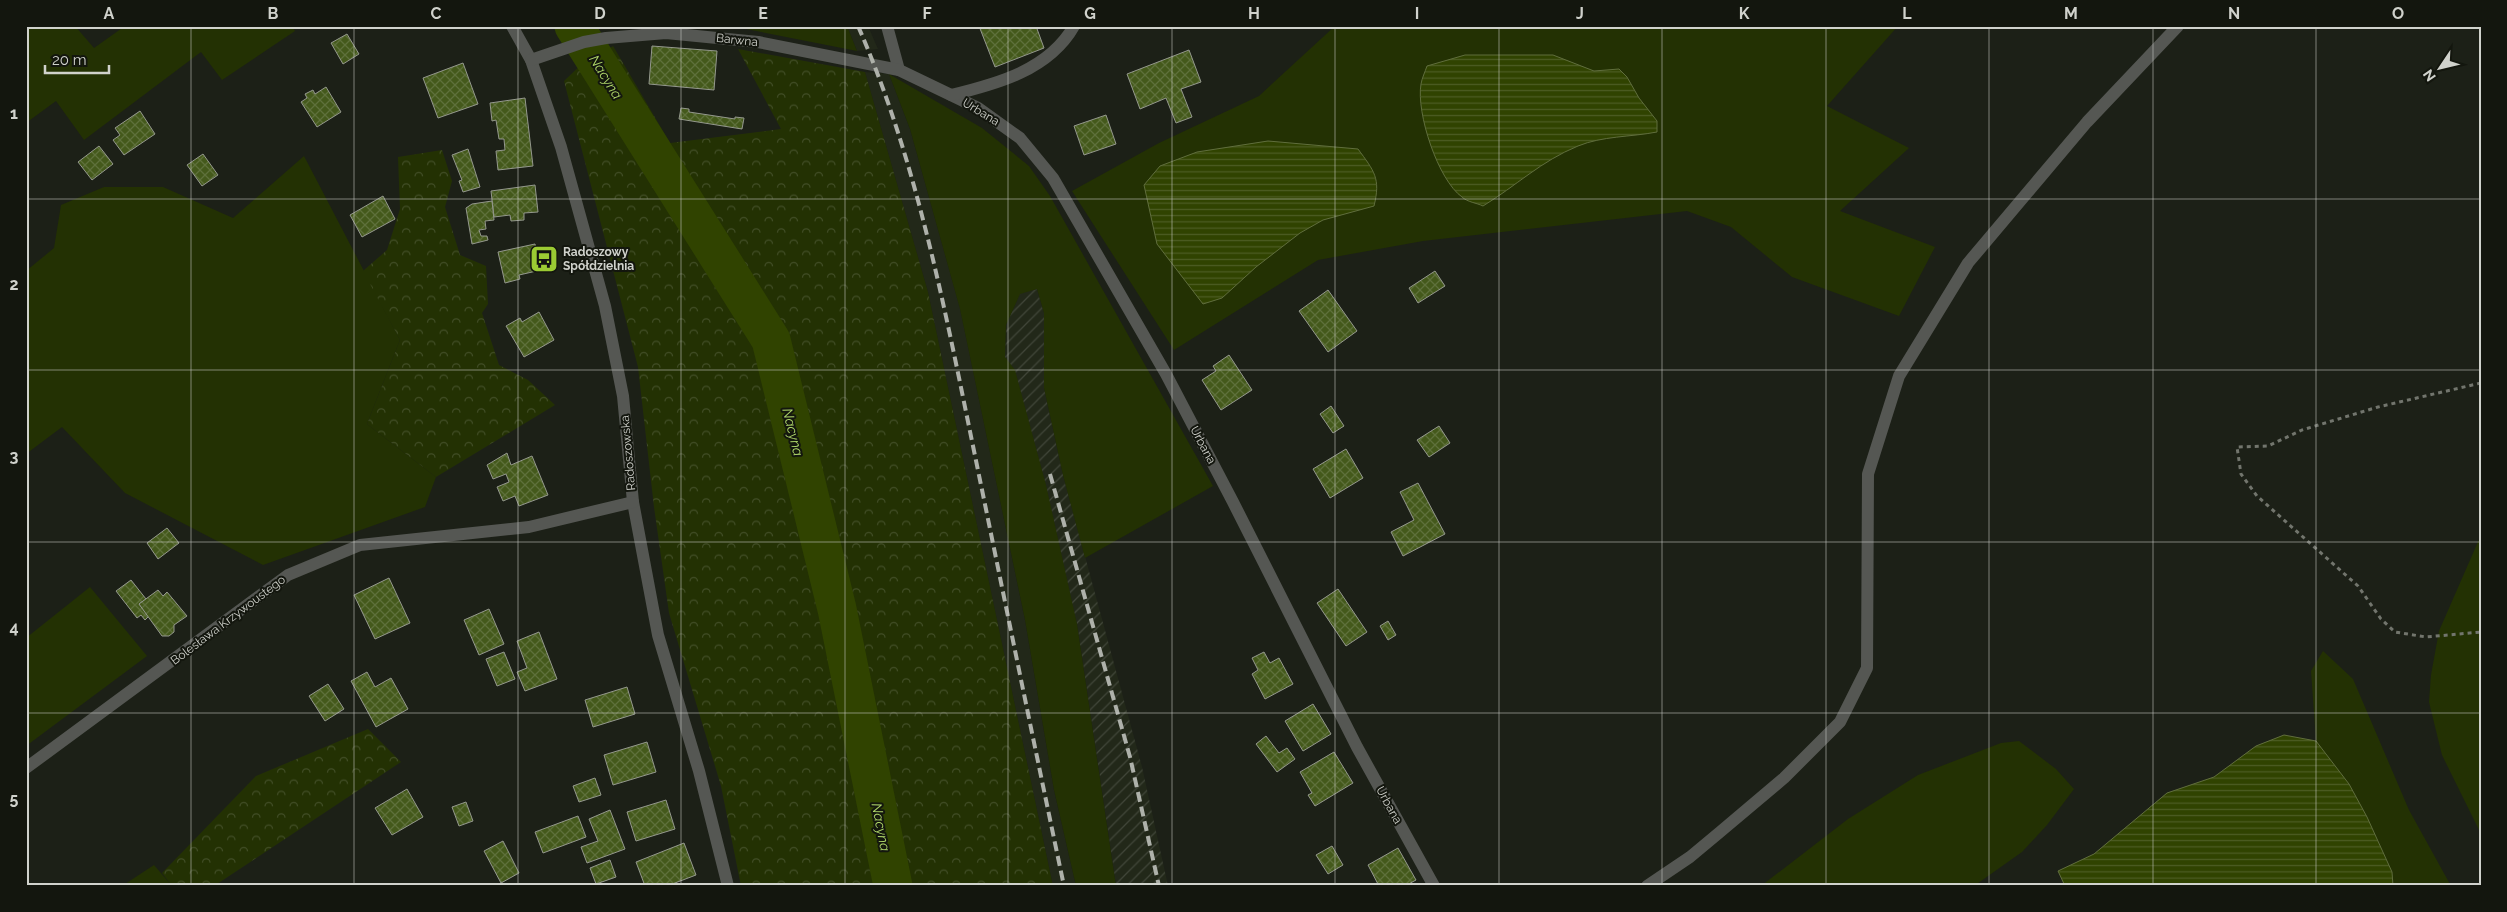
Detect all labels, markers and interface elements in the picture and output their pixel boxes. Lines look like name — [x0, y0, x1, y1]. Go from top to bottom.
text: A — [104, 4, 115, 23]
text: B — [268, 4, 279, 23]
text: C — [431, 4, 442, 23]
text: D — [594, 4, 606, 23]
text: E — [758, 4, 768, 23]
text: F — [922, 4, 932, 23]
text: G — [1084, 4, 1096, 23]
text: H — [1248, 4, 1260, 23]
text: I — [1415, 4, 1419, 23]
text: J — [1576, 4, 1584, 23]
text: K — [1739, 4, 1750, 23]
text: L — [1902, 4, 1912, 23]
text: M — [2064, 4, 2078, 23]
text: N — [2228, 4, 2240, 23]
text: O — [2392, 4, 2404, 23]
street label: Barwna — [715, 31, 759, 49]
scale bar — [45, 42, 109, 74]
north arrow — [2414, 42, 2464, 92]
text: 20 m — [52, 51, 87, 69]
water label: Nacyna — [586, 52, 626, 102]
text: N — [2420, 66, 2439, 84]
street label: Urbana — [960, 96, 1002, 128]
text: 1 — [10, 104, 18, 123]
bus stop icon: Radoszowy Spółdzielnia — [529, 244, 559, 274]
place label: Radoszowy Spółdzielnia — [563, 245, 634, 273]
text: 2 — [9, 275, 19, 294]
water label: Nacyna — [779, 406, 807, 458]
street label: Radoszowska — [618, 415, 638, 491]
street label: Urbana — [1187, 424, 1219, 466]
text: 3 — [10, 447, 19, 466]
street label: Bolesława Krzywoustego — [168, 572, 288, 668]
text: 4 — [9, 618, 19, 637]
street label: Urbana — [1373, 784, 1405, 826]
text: 5 — [10, 789, 19, 808]
water label: Nacyna — [868, 801, 894, 853]

